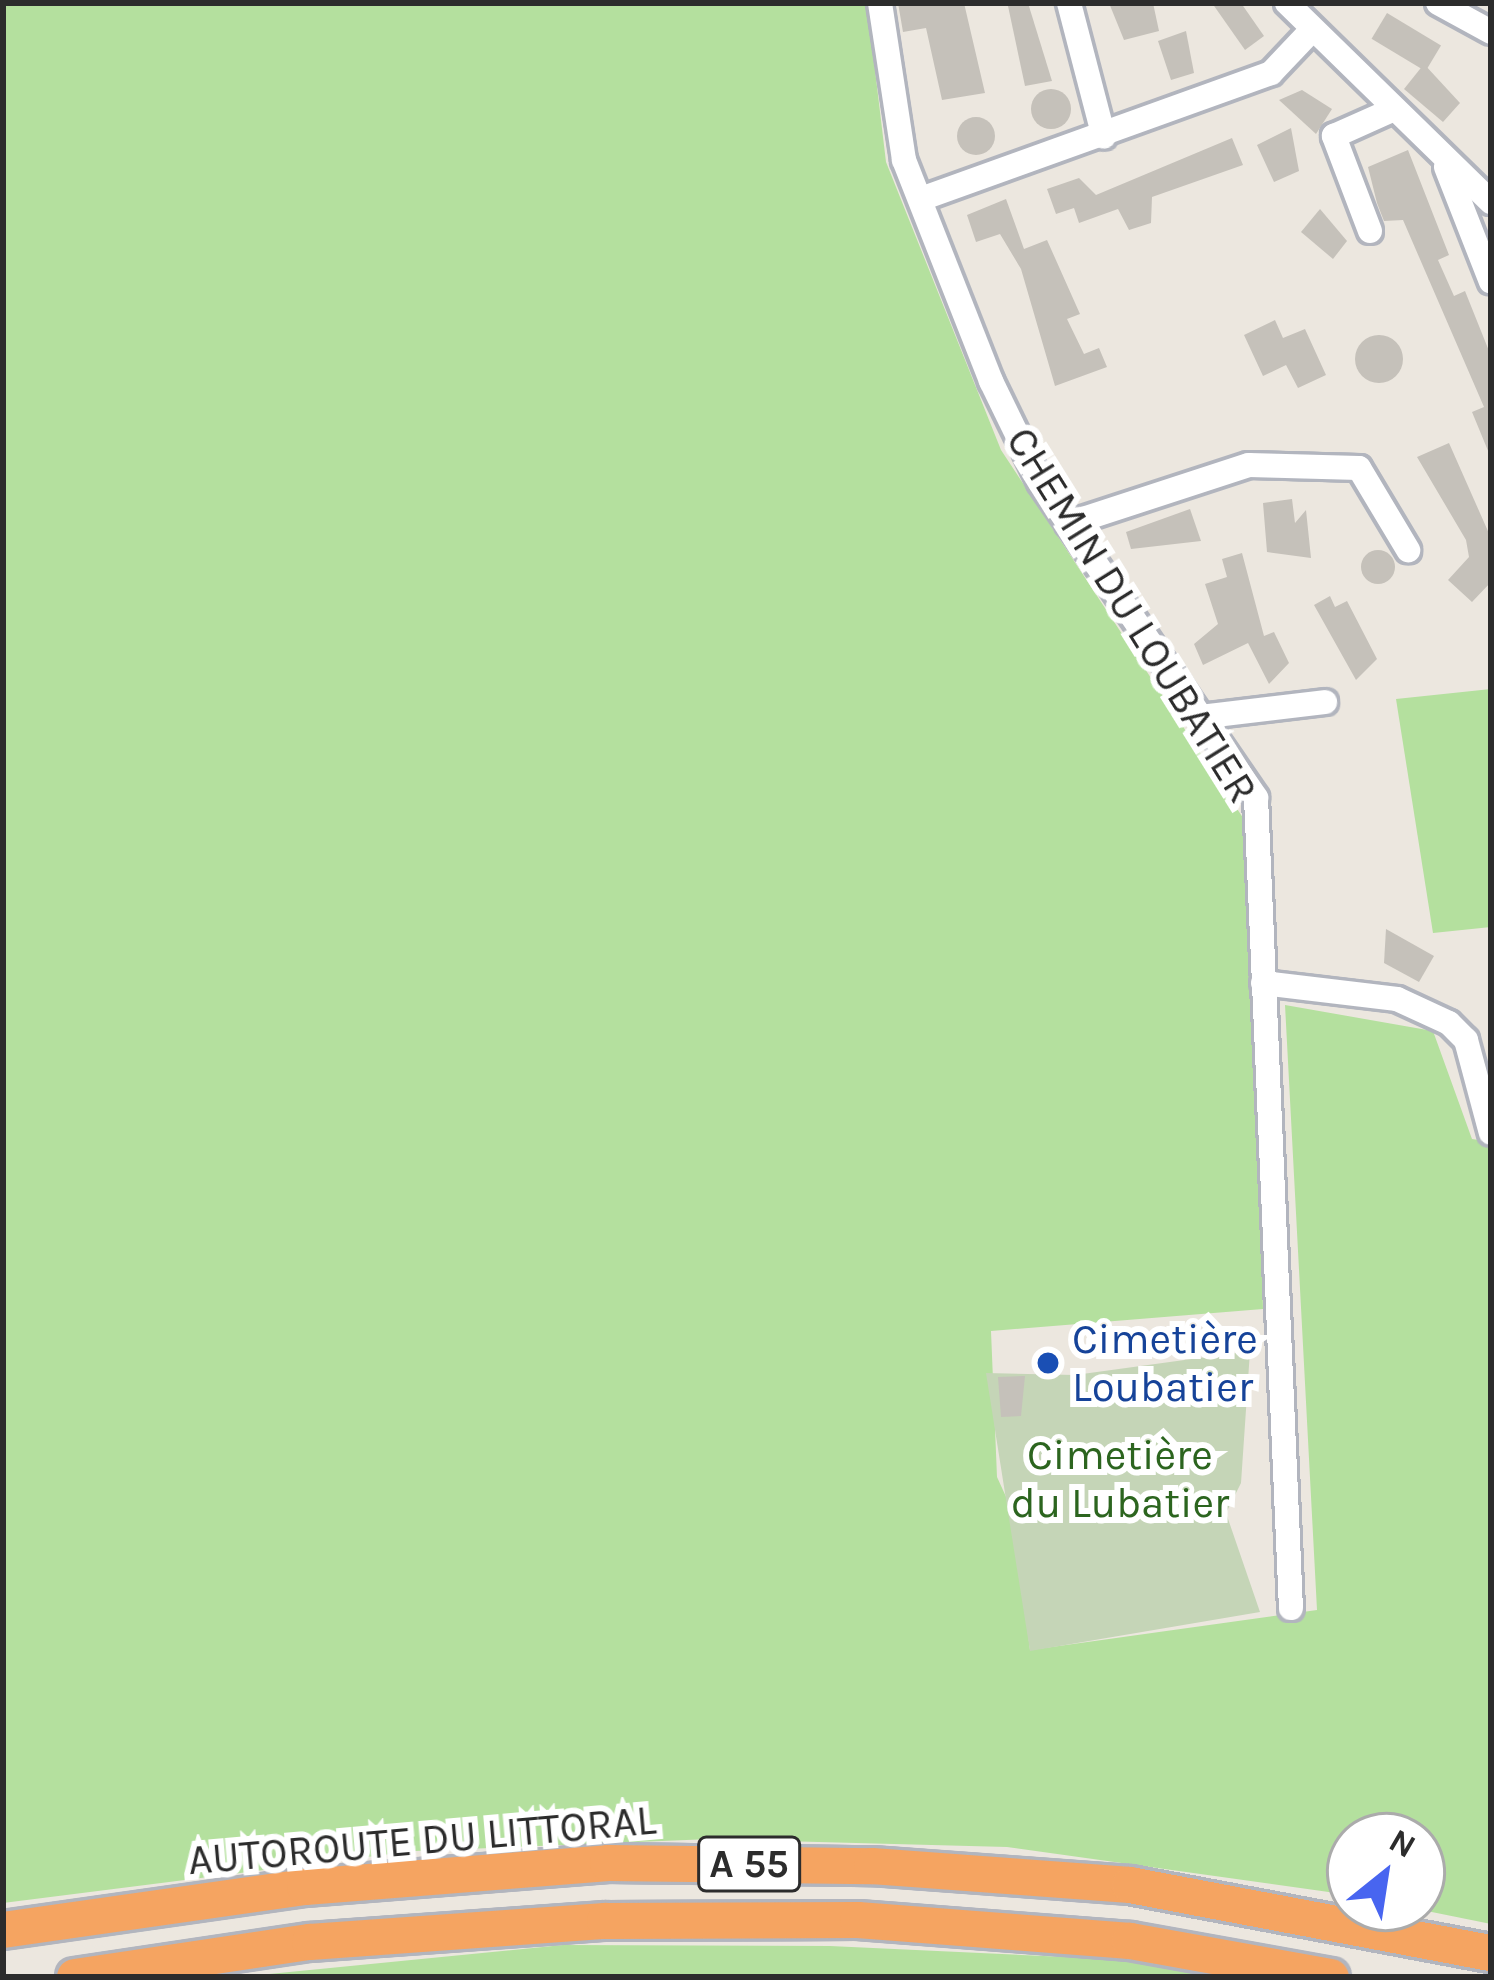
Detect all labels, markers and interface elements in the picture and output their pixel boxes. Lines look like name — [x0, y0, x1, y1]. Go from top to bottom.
street label: CHEMIN DU LOUBATIER — [996, 418, 1268, 812]
place label: Cimetière Loubatier — [1072, 1314, 1258, 1412]
marker: Cimetière Loubatier — [1035, 1350, 1061, 1376]
park label: Cimetière du Lubatier — [1011, 1430, 1229, 1528]
street label: AUTOROUTE DU LITTORAL — [186, 1794, 658, 1886]
north arrow — [1326, 1812, 1446, 1932]
text: N — [1383, 1821, 1422, 1866]
road number: A 55 — [695, 1831, 803, 1897]

